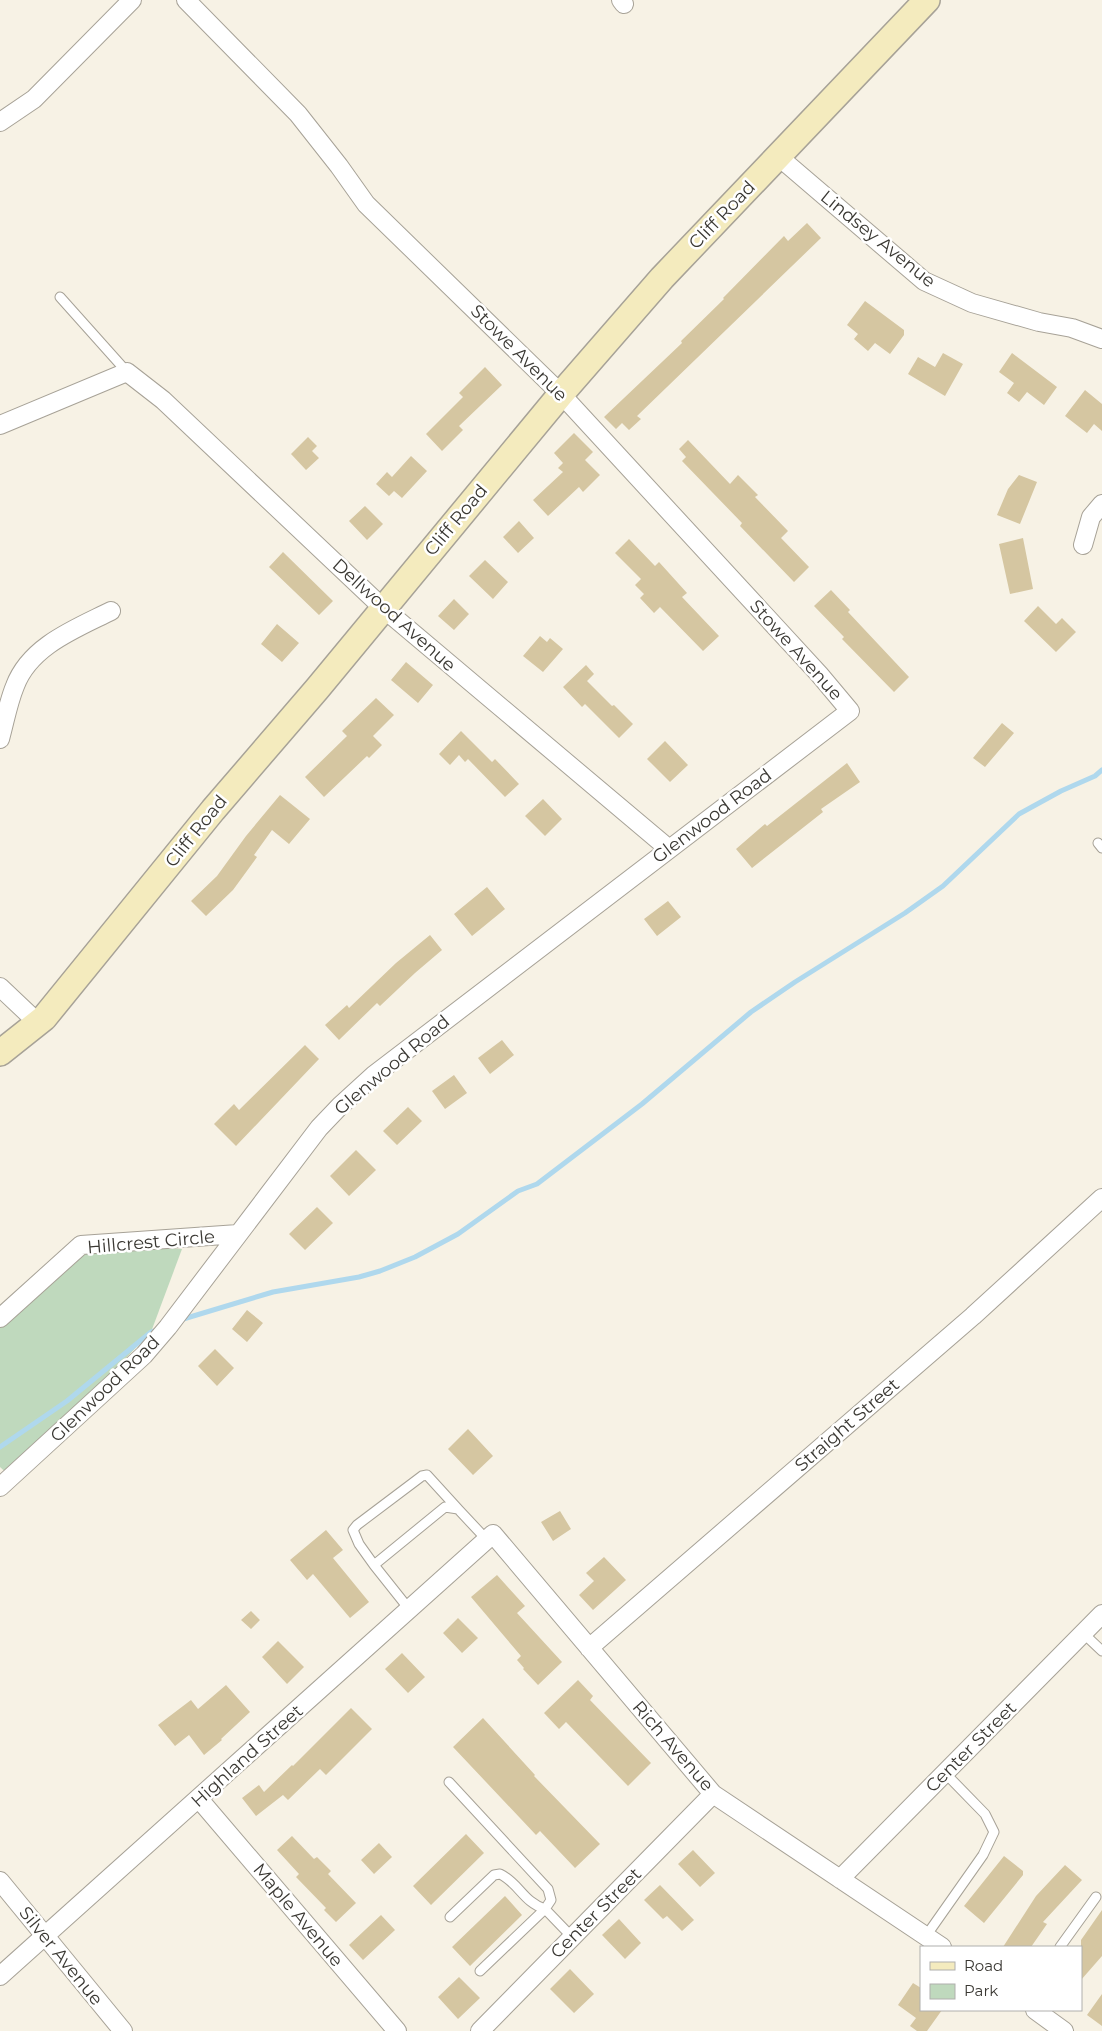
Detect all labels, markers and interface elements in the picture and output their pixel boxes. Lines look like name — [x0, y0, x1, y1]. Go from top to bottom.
street label: Cliff Road — [684, 176, 760, 254]
street label: Lindsey Avenue — [816, 186, 940, 292]
street label: Stowe Avenue — [466, 300, 572, 406]
street label: Cliff Road — [420, 480, 492, 560]
street label: Dellwood Avenue — [328, 554, 460, 676]
street label: Stowe Avenue — [745, 595, 847, 705]
street label: Glenwood Road — [648, 764, 776, 868]
street label: Cliff Road — [160, 790, 232, 872]
street label: Glenwood Road — [330, 1010, 454, 1120]
street label: Hillcrest Circle — [86, 1225, 216, 1259]
street label: Glenwood Road — [46, 1331, 164, 1447]
street label: Straight Street — [790, 1374, 904, 1476]
street label: Rich Avenue — [628, 1696, 718, 1796]
street label: Center Street — [921, 1697, 1021, 1797]
street label: Highland Street — [187, 1700, 307, 1812]
street label: Maple Avenue — [248, 1859, 348, 1971]
street label: Center Street — [546, 1863, 646, 1963]
street label: Silver Avenue — [14, 1902, 108, 2010]
legend — [920, 1946, 1082, 2011]
text: Road — [964, 1956, 1003, 1975]
text: Park — [964, 1981, 998, 2000]

